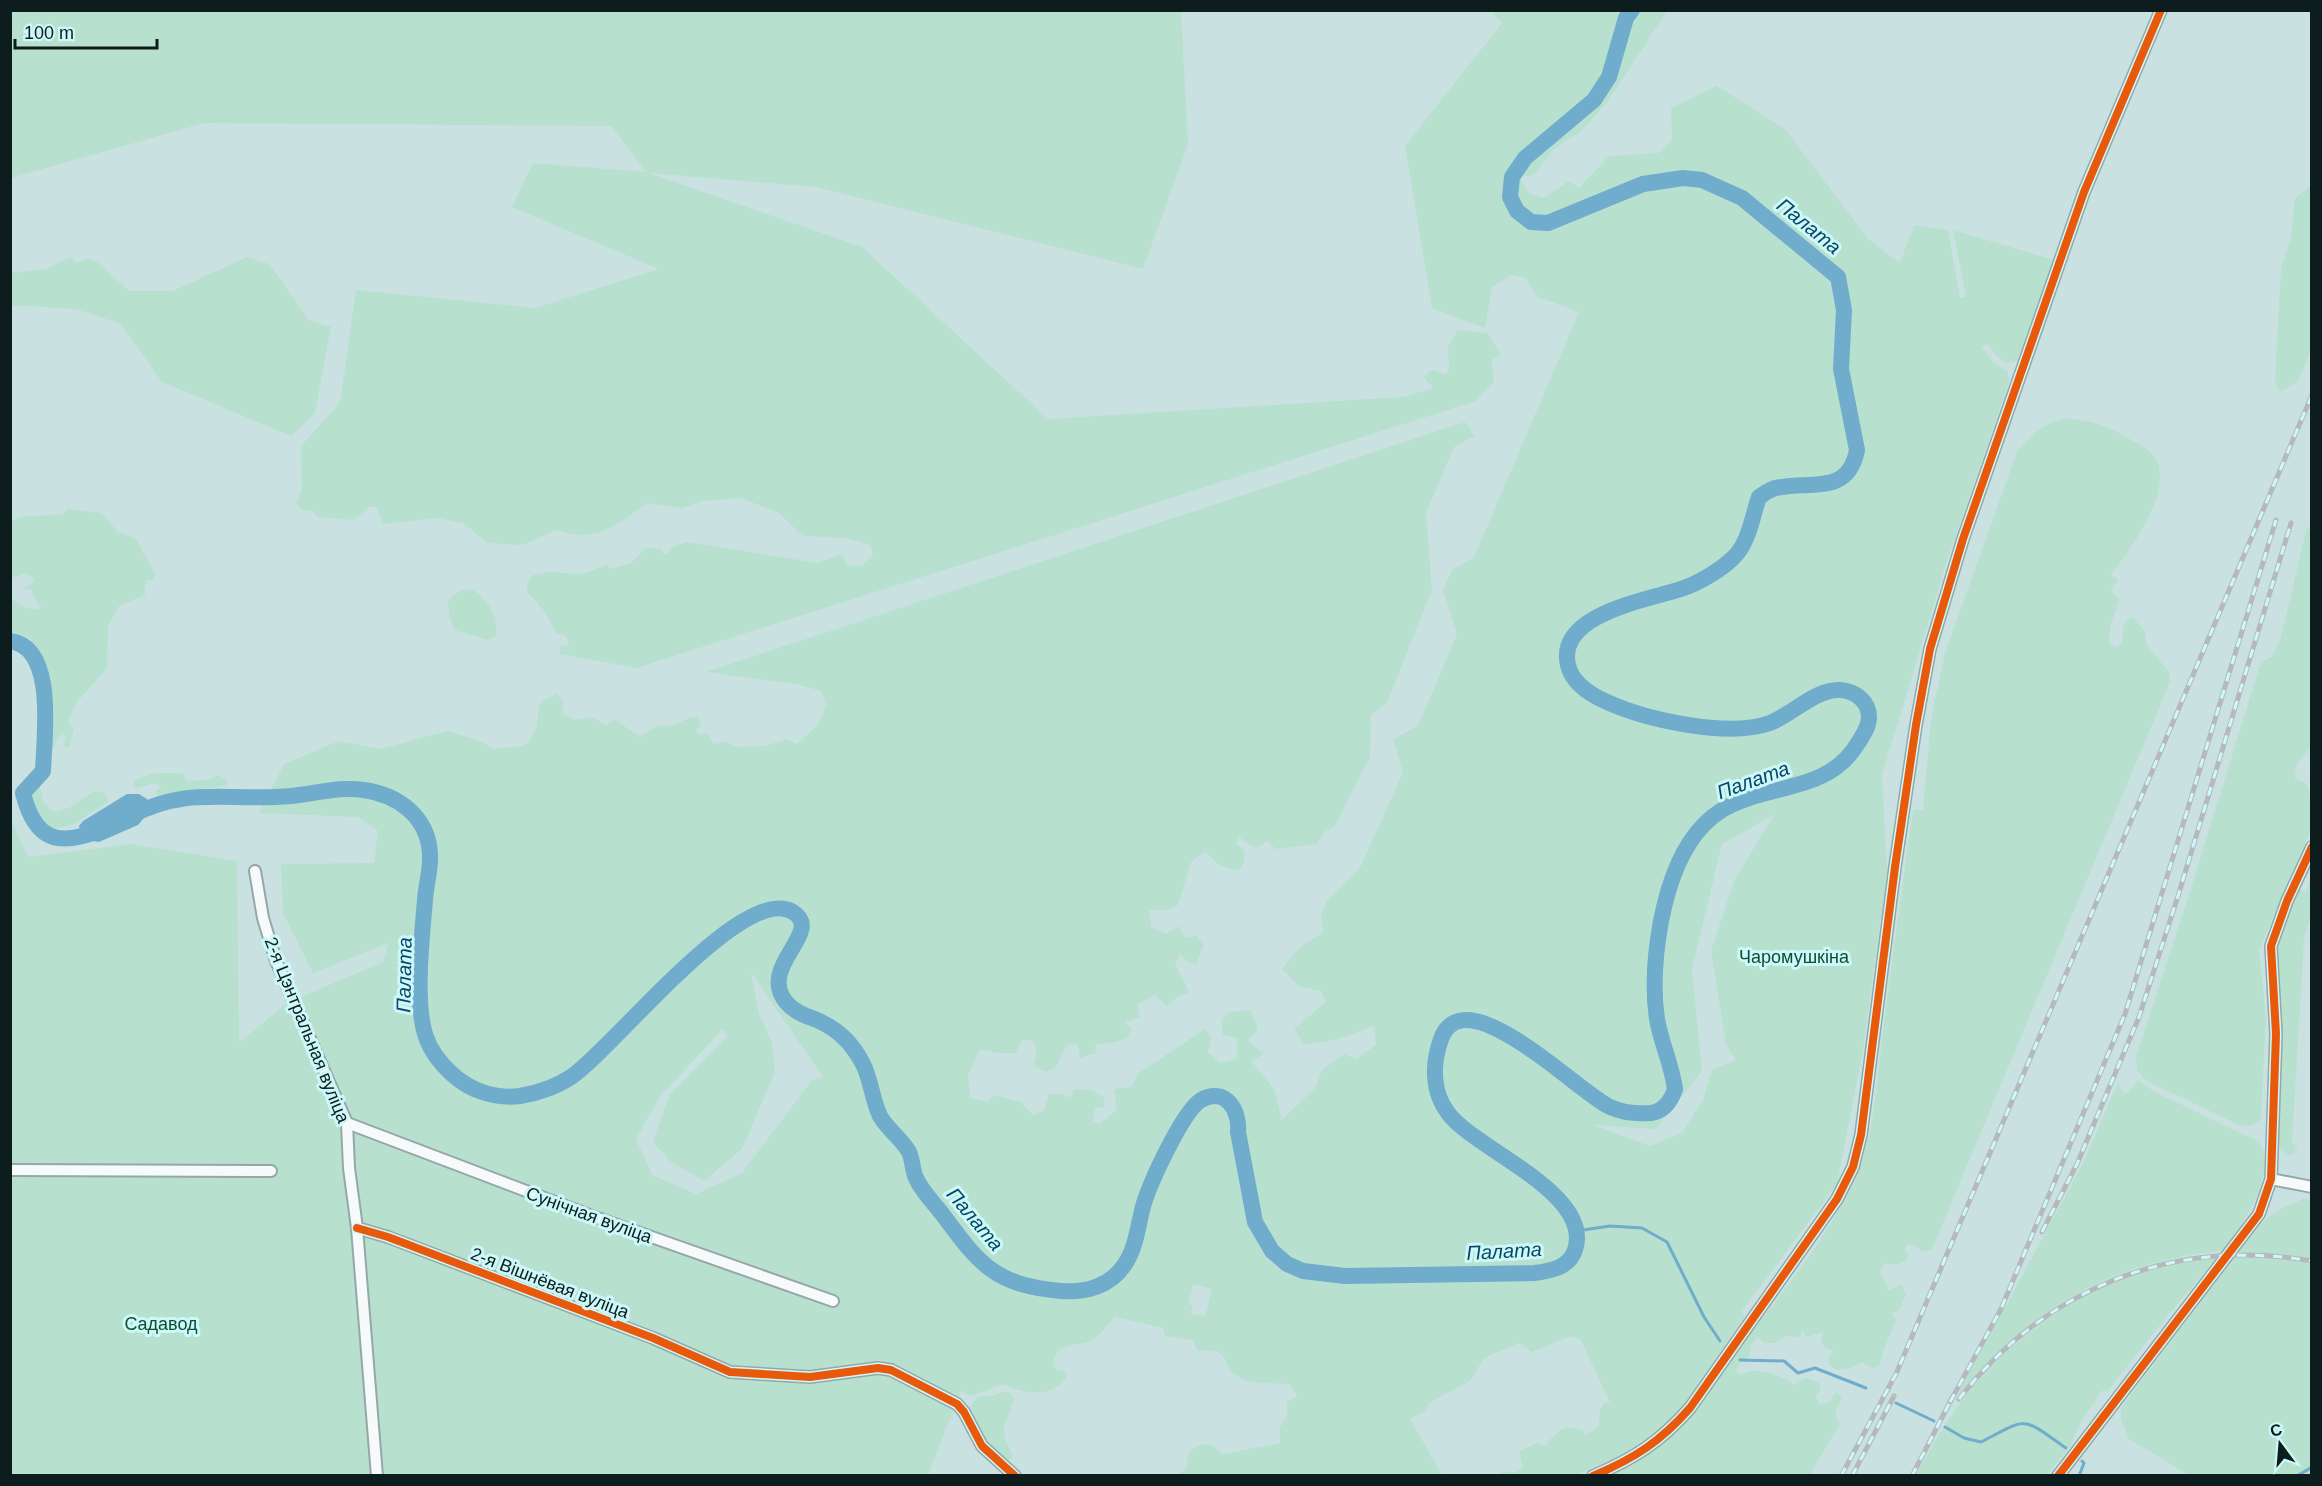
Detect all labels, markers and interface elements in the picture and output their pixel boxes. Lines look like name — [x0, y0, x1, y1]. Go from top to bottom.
scale bar — [15, 12, 158, 50]
text: 100 m — [24, 23, 74, 43]
water label: Палата — [1773, 194, 1845, 258]
water label: Палата — [1714, 757, 1792, 803]
street label: 2-я Цэнтральная вуліца — [261, 934, 354, 1127]
water label: Палата — [392, 937, 416, 1013]
park label: Чаромушкіна — [1739, 947, 1850, 967]
street label: Сунічная вуліца — [523, 1183, 656, 1247]
water label: Палата — [942, 1183, 1008, 1255]
water label: Палата — [1466, 1238, 1542, 1264]
street label: 2-я Вішнёвая вуліца — [468, 1244, 633, 1323]
park label: Садавод — [124, 1314, 198, 1334]
north arrow — [2250, 1414, 2310, 1474]
text: С — [2268, 1420, 2284, 1440]

